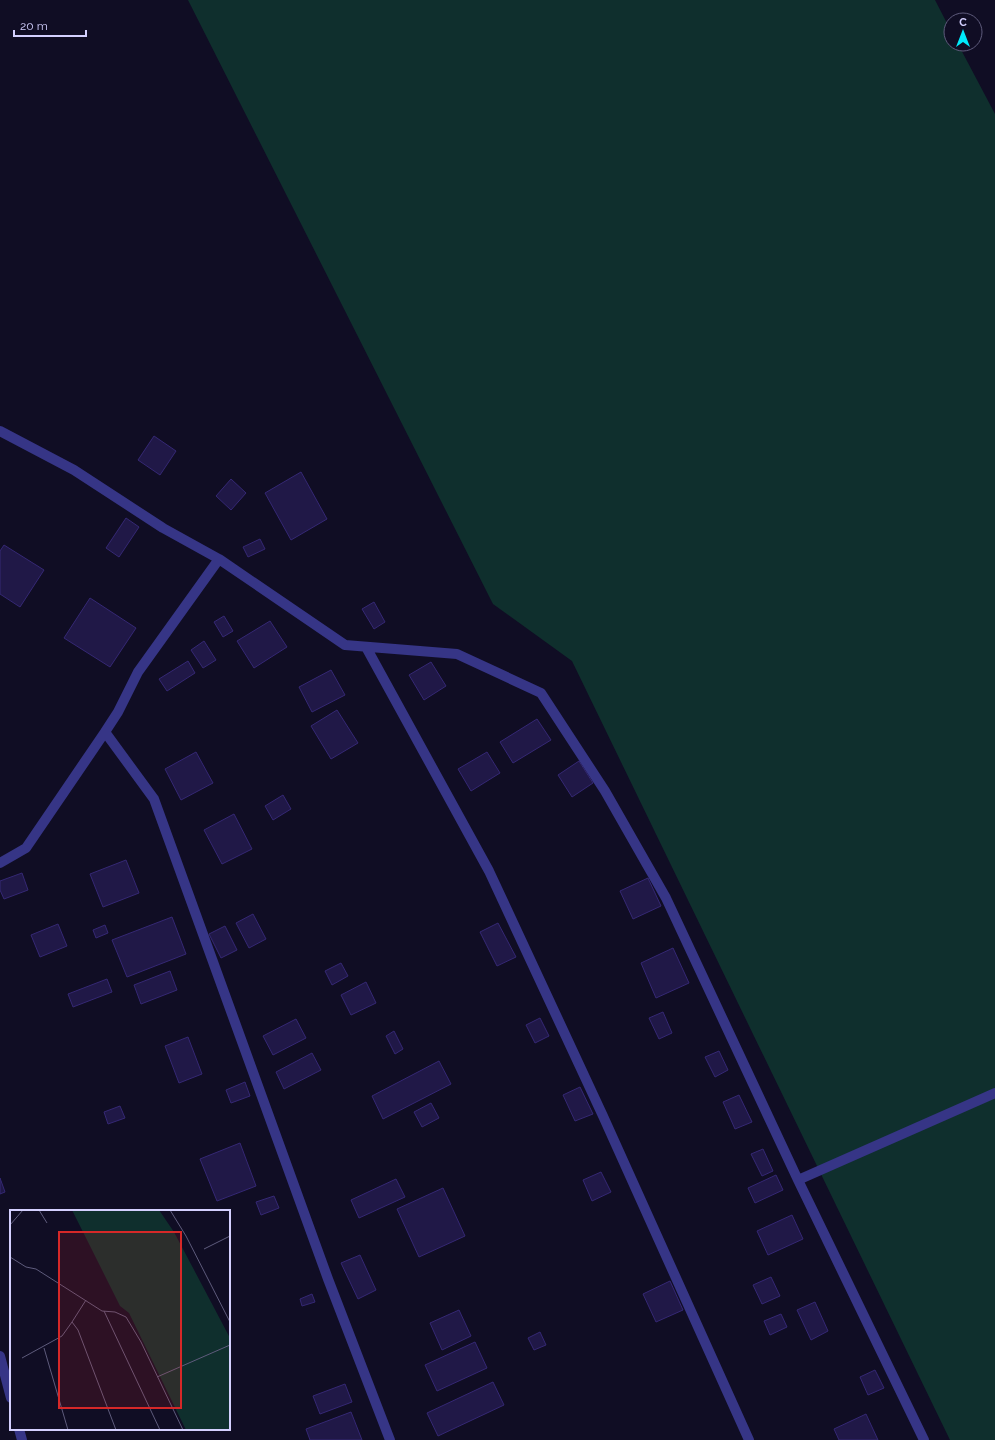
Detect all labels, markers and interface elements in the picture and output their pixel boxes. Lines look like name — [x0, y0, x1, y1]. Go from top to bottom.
scale bar — [14, 12, 86, 38]
north arrow — [943, 12, 983, 52]
text: С — [959, 16, 967, 29]
text: 20 m — [20, 19, 48, 33]
inset map — [10, 1210, 230, 1430]

